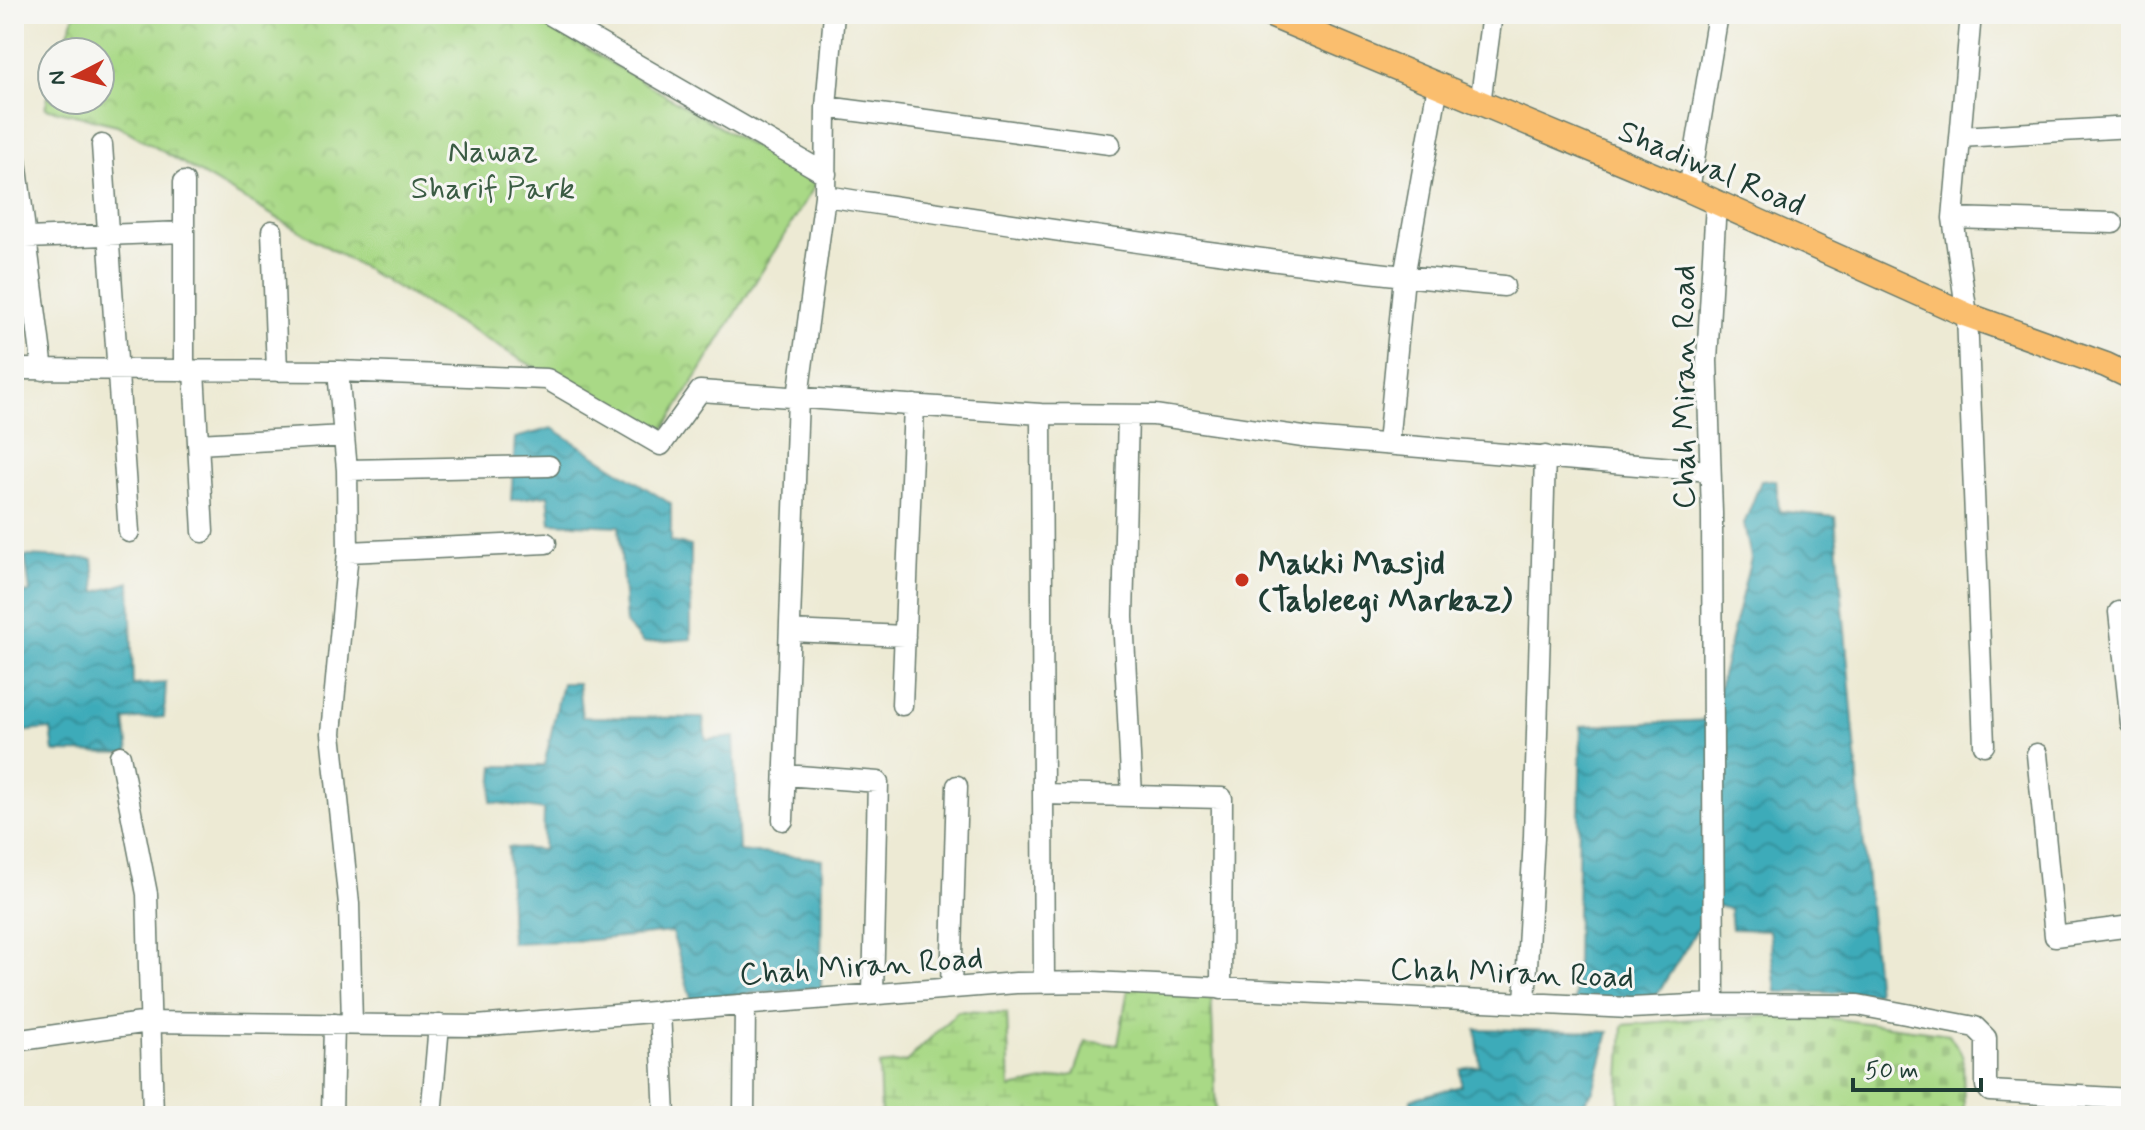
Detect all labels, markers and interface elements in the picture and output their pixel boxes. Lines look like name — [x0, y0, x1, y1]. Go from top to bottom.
north arrow — [36, 36, 116, 116]
text: N — [43, 69, 73, 87]
street label: Shadiwal Road — [1612, 111, 1811, 227]
park label: Nawaz Sharif Park — [411, 131, 575, 210]
street label: Chah Miran Road — [1664, 265, 1706, 509]
place label: Makki Masjid (Tableegi Markaz) — [1258, 543, 1513, 623]
marker: Makki Masjid (Tableegi Markaz) — [1233, 571, 1251, 589]
street label: Chah Miran Road — [738, 938, 984, 996]
street label: Chah Miran Road — [1389, 949, 1635, 999]
scale bar — [1853, 1042, 1981, 1092]
text: 50 m — [1865, 1056, 1919, 1087]

